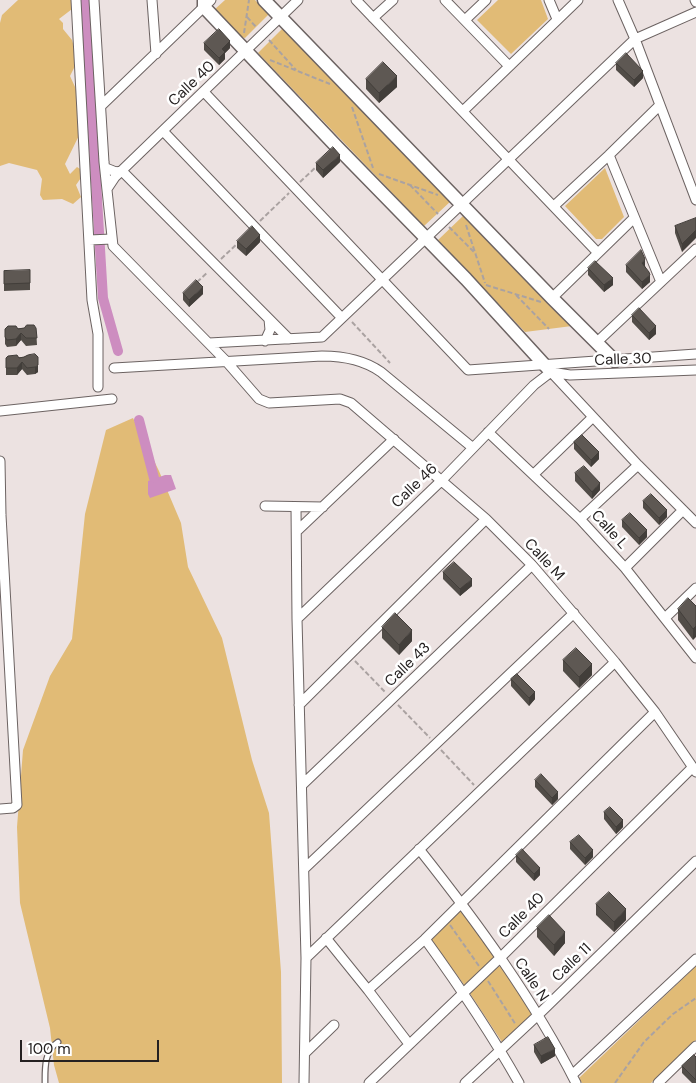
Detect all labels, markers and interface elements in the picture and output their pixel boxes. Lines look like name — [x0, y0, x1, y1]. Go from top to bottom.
street label: Calle 40 — [165, 58, 219, 110]
street label: Calle 30 — [594, 350, 652, 370]
street label: Calle 46 — [388, 460, 442, 512]
street label: Calle L — [587, 507, 631, 553]
street label: Calle M — [520, 535, 568, 585]
street label: Calle 43 — [382, 639, 434, 691]
street label: Calle 40 — [495, 889, 549, 943]
street label: Calle 11 — [549, 940, 595, 986]
street label: Calle N — [510, 955, 552, 1005]
scale bar — [22, 1030, 161, 1062]
text: 100 m — [28, 1039, 71, 1059]

